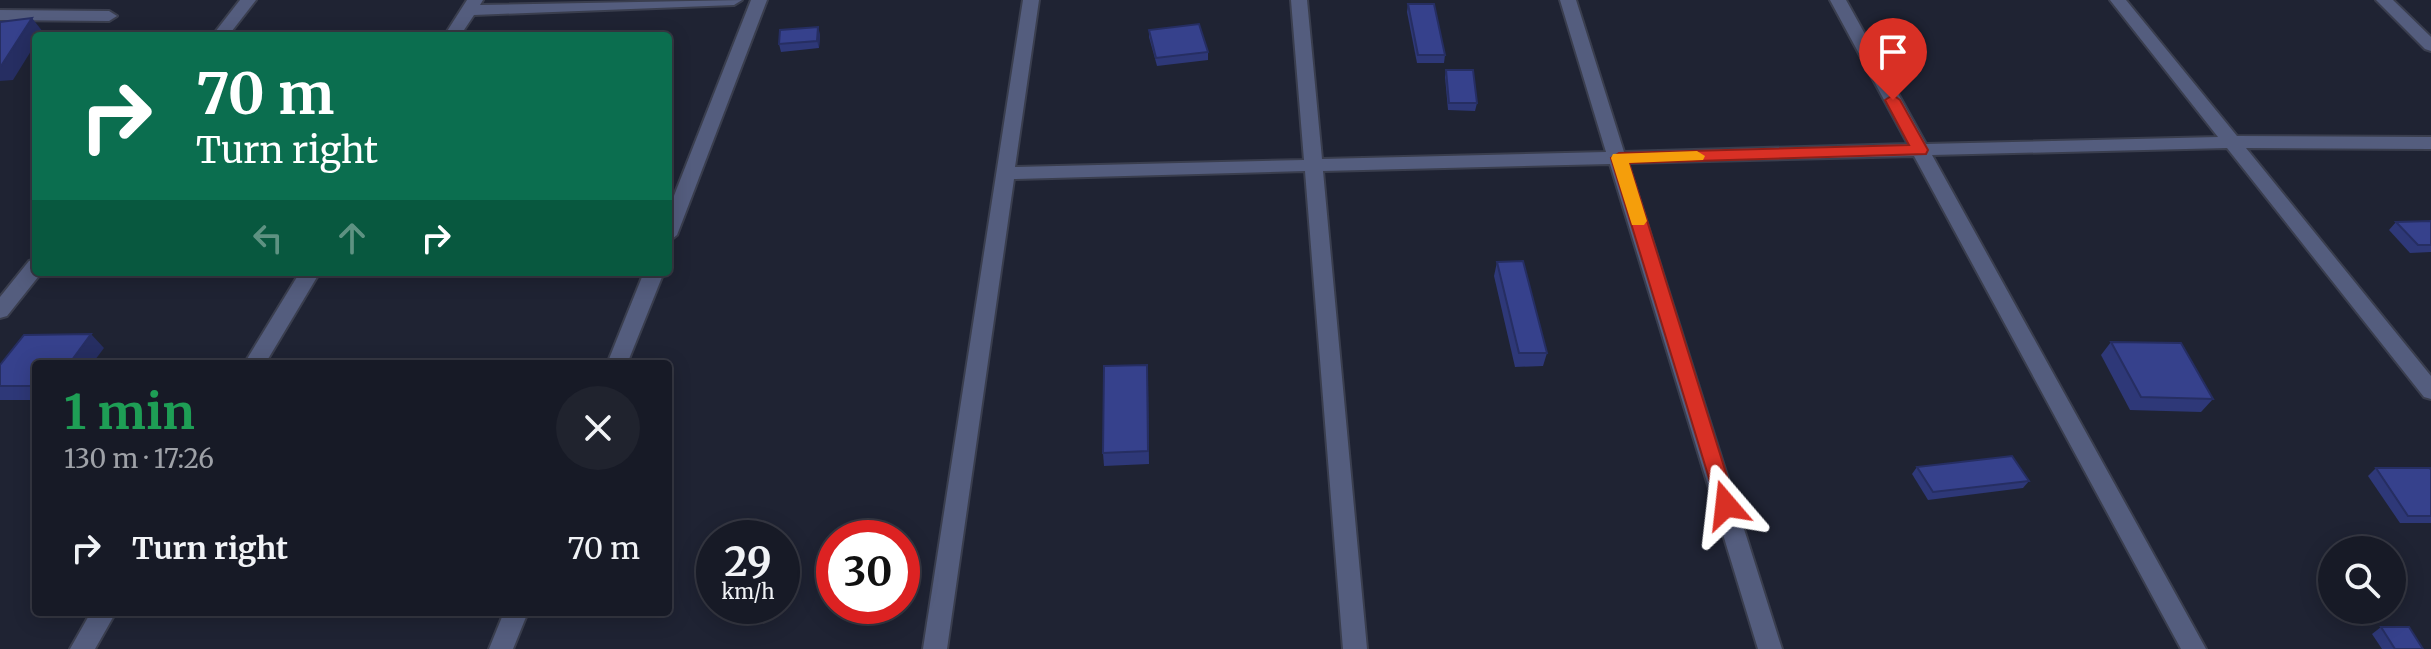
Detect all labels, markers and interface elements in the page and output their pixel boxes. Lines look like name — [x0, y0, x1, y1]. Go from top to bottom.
pin — [1859, 18, 1927, 100]
icon: arrive — [1871, 30, 1915, 74]
text: 70 m — [196, 59, 334, 129]
icon: right — [64, 64, 168, 168]
text: Turn right — [196, 128, 378, 173]
icon: left — [246, 216, 290, 260]
icon: ahead — [330, 216, 374, 260]
icon: right — [414, 216, 458, 260]
text: 1 min — [64, 382, 195, 442]
button: close — [556, 386, 640, 470]
text: 130 m · 17:26 — [64, 442, 214, 475]
position arrow — [1684, 463, 1768, 547]
speed limit sign: 30 — [816, 520, 920, 624]
icon: right — [64, 526, 108, 570]
text: Turn right — [132, 529, 288, 567]
text: 70 m — [567, 529, 640, 567]
map controls — [2318, 536, 2406, 624]
button: search — [2318, 536, 2406, 624]
text: 29 — [724, 537, 772, 587]
text: km/h — [722, 579, 774, 604]

